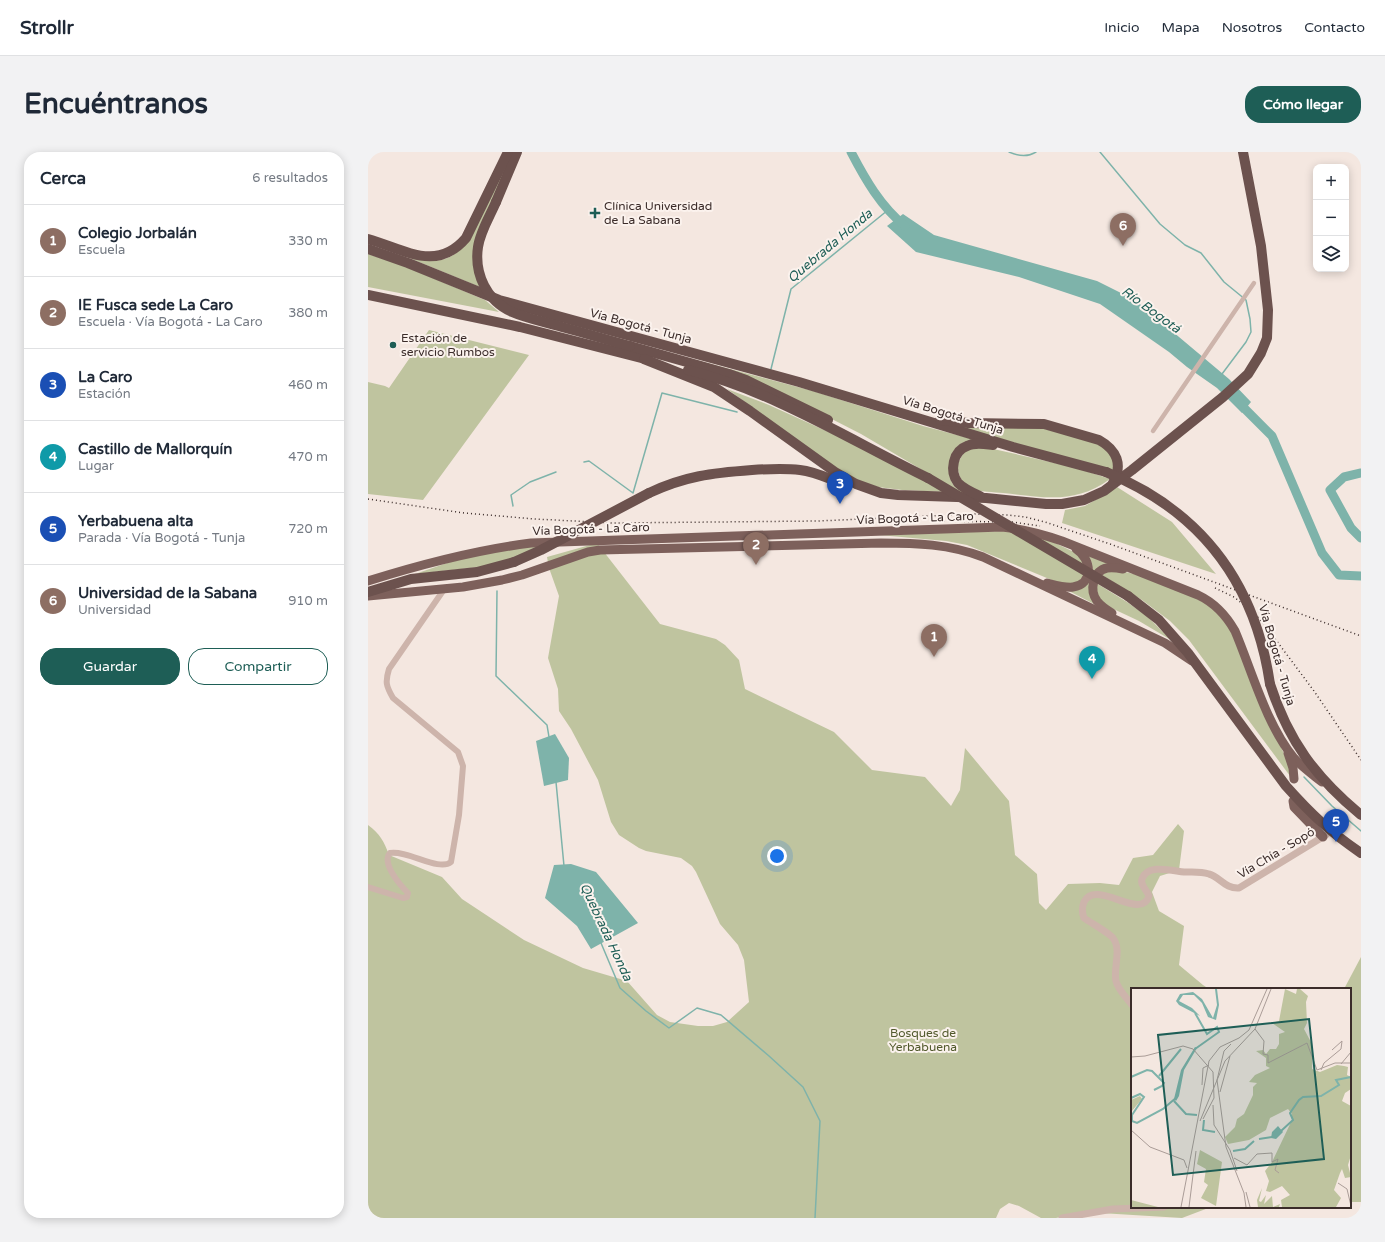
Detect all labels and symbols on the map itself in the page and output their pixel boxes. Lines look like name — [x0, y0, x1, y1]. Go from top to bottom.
place label: Clínica Universidad de La Sabana — [604, 199, 712, 227]
water label: Quebrada Honda — [784, 205, 876, 286]
marker: Clínica Universidad de La Sabana — [589, 207, 601, 219]
pin: 6 — [1110, 213, 1136, 246]
water label: Río Bogotá — [1118, 283, 1184, 337]
street label: Vía Bogotá - Tunja — [589, 306, 693, 346]
place label: Estación de servicio Rumbos — [401, 331, 495, 359]
marker: Estación de servicio Rumbos — [388, 340, 398, 350]
street label: Vía Bogotá - Tunja — [901, 393, 1005, 437]
pin: 3 — [827, 471, 853, 504]
street label: Vía Bogotá - La Caro — [856, 509, 974, 527]
street label: Vía Bogotá - La Caro — [532, 520, 650, 538]
pin: 2 — [743, 532, 769, 565]
street label: Vía Bogotá - Tunja — [1256, 603, 1298, 707]
pin: 1 — [921, 624, 947, 657]
pin: 4 — [1079, 646, 1105, 679]
pin: 5 — [1323, 809, 1349, 842]
street label: Vía Chía - Sopó — [1235, 825, 1317, 881]
your location — [767, 846, 787, 866]
water label: Quebrada Honda — [576, 881, 636, 984]
inset map — [1131, 988, 1351, 1208]
park label: Bosques de Yerbabuena — [889, 1026, 957, 1054]

